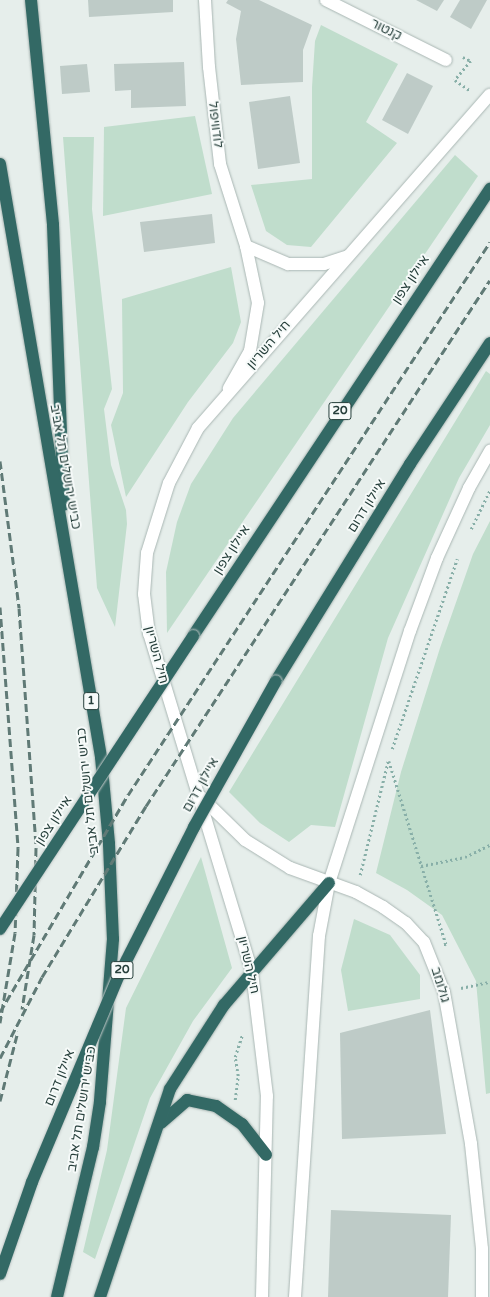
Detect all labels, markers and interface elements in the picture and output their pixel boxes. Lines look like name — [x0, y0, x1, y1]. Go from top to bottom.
street label: קנטור — [368, 16, 404, 44]
street label: לודוויפול — [204, 101, 226, 149]
street label: איילון צפון — [389, 253, 433, 307]
street label: חיל השריון — [244, 318, 294, 372]
road number: 20 — [328, 401, 352, 421]
street label: כביש ירושלים תל אביב — [46, 403, 84, 531]
street label: איילון דרום — [345, 476, 389, 536]
street label: איילון צפון — [210, 522, 254, 578]
street label: חיל השריון — [141, 625, 171, 685]
road number: 1 — [83, 691, 99, 711]
street label: כביש ירושלים תל אביב — [74, 727, 102, 855]
street label: איילון דרום — [180, 755, 222, 815]
street label: איילון צפון — [32, 793, 76, 849]
street label: חיל השריון — [234, 935, 262, 995]
road number: 20 — [110, 960, 134, 980]
street label: גולומב — [427, 965, 453, 1005]
street label: כביש ירושלים תל אביב — [64, 1045, 100, 1173]
street label: איילון דרום — [42, 1047, 78, 1109]

